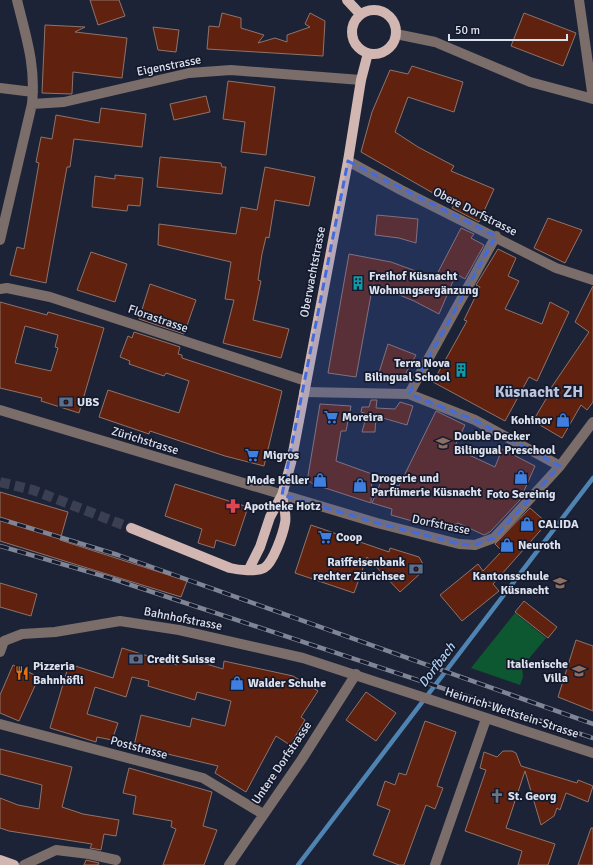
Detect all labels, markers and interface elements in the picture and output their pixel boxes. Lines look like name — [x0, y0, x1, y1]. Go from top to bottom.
scale bar — [449, 16, 567, 42]
text: 50 m — [455, 23, 480, 38]
street label: Eigenstrasse — [136, 52, 202, 80]
street label: Obere Dorfstrasse — [430, 184, 520, 240]
street label: Oberwachtstrasse — [297, 225, 329, 319]
place label: Freihof Küsnacht Wohnungsergänzung — [369, 269, 479, 298]
building icon: Freihof Küsnacht Wohnungsergänzung — [350, 275, 366, 291]
street label: Florastrasse — [126, 302, 190, 336]
place label: Terra Nova Bilingual School — [365, 356, 450, 385]
building icon: Terra Nova Bilingual School — [453, 362, 469, 378]
district label: Küsnacht ZH — [495, 382, 583, 402]
bank icon: UBS — [58, 394, 74, 410]
place label: UBS — [77, 395, 99, 410]
supermarket icon: Moreira — [323, 409, 339, 425]
place label: Moreira — [342, 410, 383, 425]
shop icon: Kohinor — [555, 412, 571, 428]
place label: Kohinor — [511, 413, 552, 428]
street label: Zürichstrasse — [110, 424, 180, 458]
place label: Double Decker Bilingual Preschool — [454, 429, 556, 458]
school or university icon: Double Decker Bilingual Preschool — [435, 435, 451, 451]
supermarket icon: Migros — [244, 447, 260, 463]
place label: Migros — [263, 448, 300, 463]
shop icon: Foto Sereinig — [513, 469, 529, 485]
place label: Drogerie und Parfümerie Küsnacht — [371, 471, 482, 500]
shop icon: Mode Keller — [312, 472, 328, 488]
place label: Mode Keller — [246, 473, 309, 488]
shop icon: Drogerie und Parfümerie Küsnacht — [352, 477, 368, 493]
place label: Foto Sereinig — [487, 487, 556, 502]
pharmacy icon: Apotheke Hotz — [225, 498, 241, 514]
place label: Apotheke Hotz — [244, 499, 321, 514]
street label: Dorfstrasse — [410, 512, 472, 538]
shop icon: CALIDA — [519, 516, 535, 532]
place label: CALIDA — [538, 517, 579, 532]
supermarket icon: Coop — [317, 529, 333, 545]
place label: Coop — [336, 530, 363, 545]
shop icon: Neuroth — [499, 537, 515, 553]
place label: Neuroth — [518, 538, 561, 553]
place label: Raiffeisenbank rechter Zürichsee — [313, 555, 406, 584]
bank icon: Raiffeisenbank rechter Zürichsee — [408, 561, 424, 577]
place label: Kantonsschule Küsnacht — [473, 569, 550, 598]
school or university icon: Kantonsschule Küsnacht — [552, 575, 568, 591]
street label: Bahnhofstrasse — [143, 604, 223, 634]
water label: Dorfbach — [415, 639, 459, 690]
bank icon: Credit Suisse — [128, 651, 144, 667]
place label: Credit Suisse — [147, 652, 215, 667]
place label: Italienische Villa — [507, 657, 568, 686]
place label: Pizzeria Bahnhöfli — [33, 659, 84, 688]
school or university icon: Italienische Villa — [571, 663, 587, 679]
restaurant icon: Pizzeria Bahnhöfli — [14, 665, 30, 681]
shop icon: Walder Schuhe — [229, 675, 245, 691]
place label: Walder Schuhe — [248, 676, 326, 691]
street label: Heinrich-Wettstein-Strasse — [443, 684, 581, 742]
street label: Untere Dorfstrasse — [249, 719, 315, 807]
street label: Poststrasse — [109, 733, 169, 763]
church icon: St. Georg — [489, 788, 505, 804]
place label: St. Georg — [508, 789, 557, 804]

